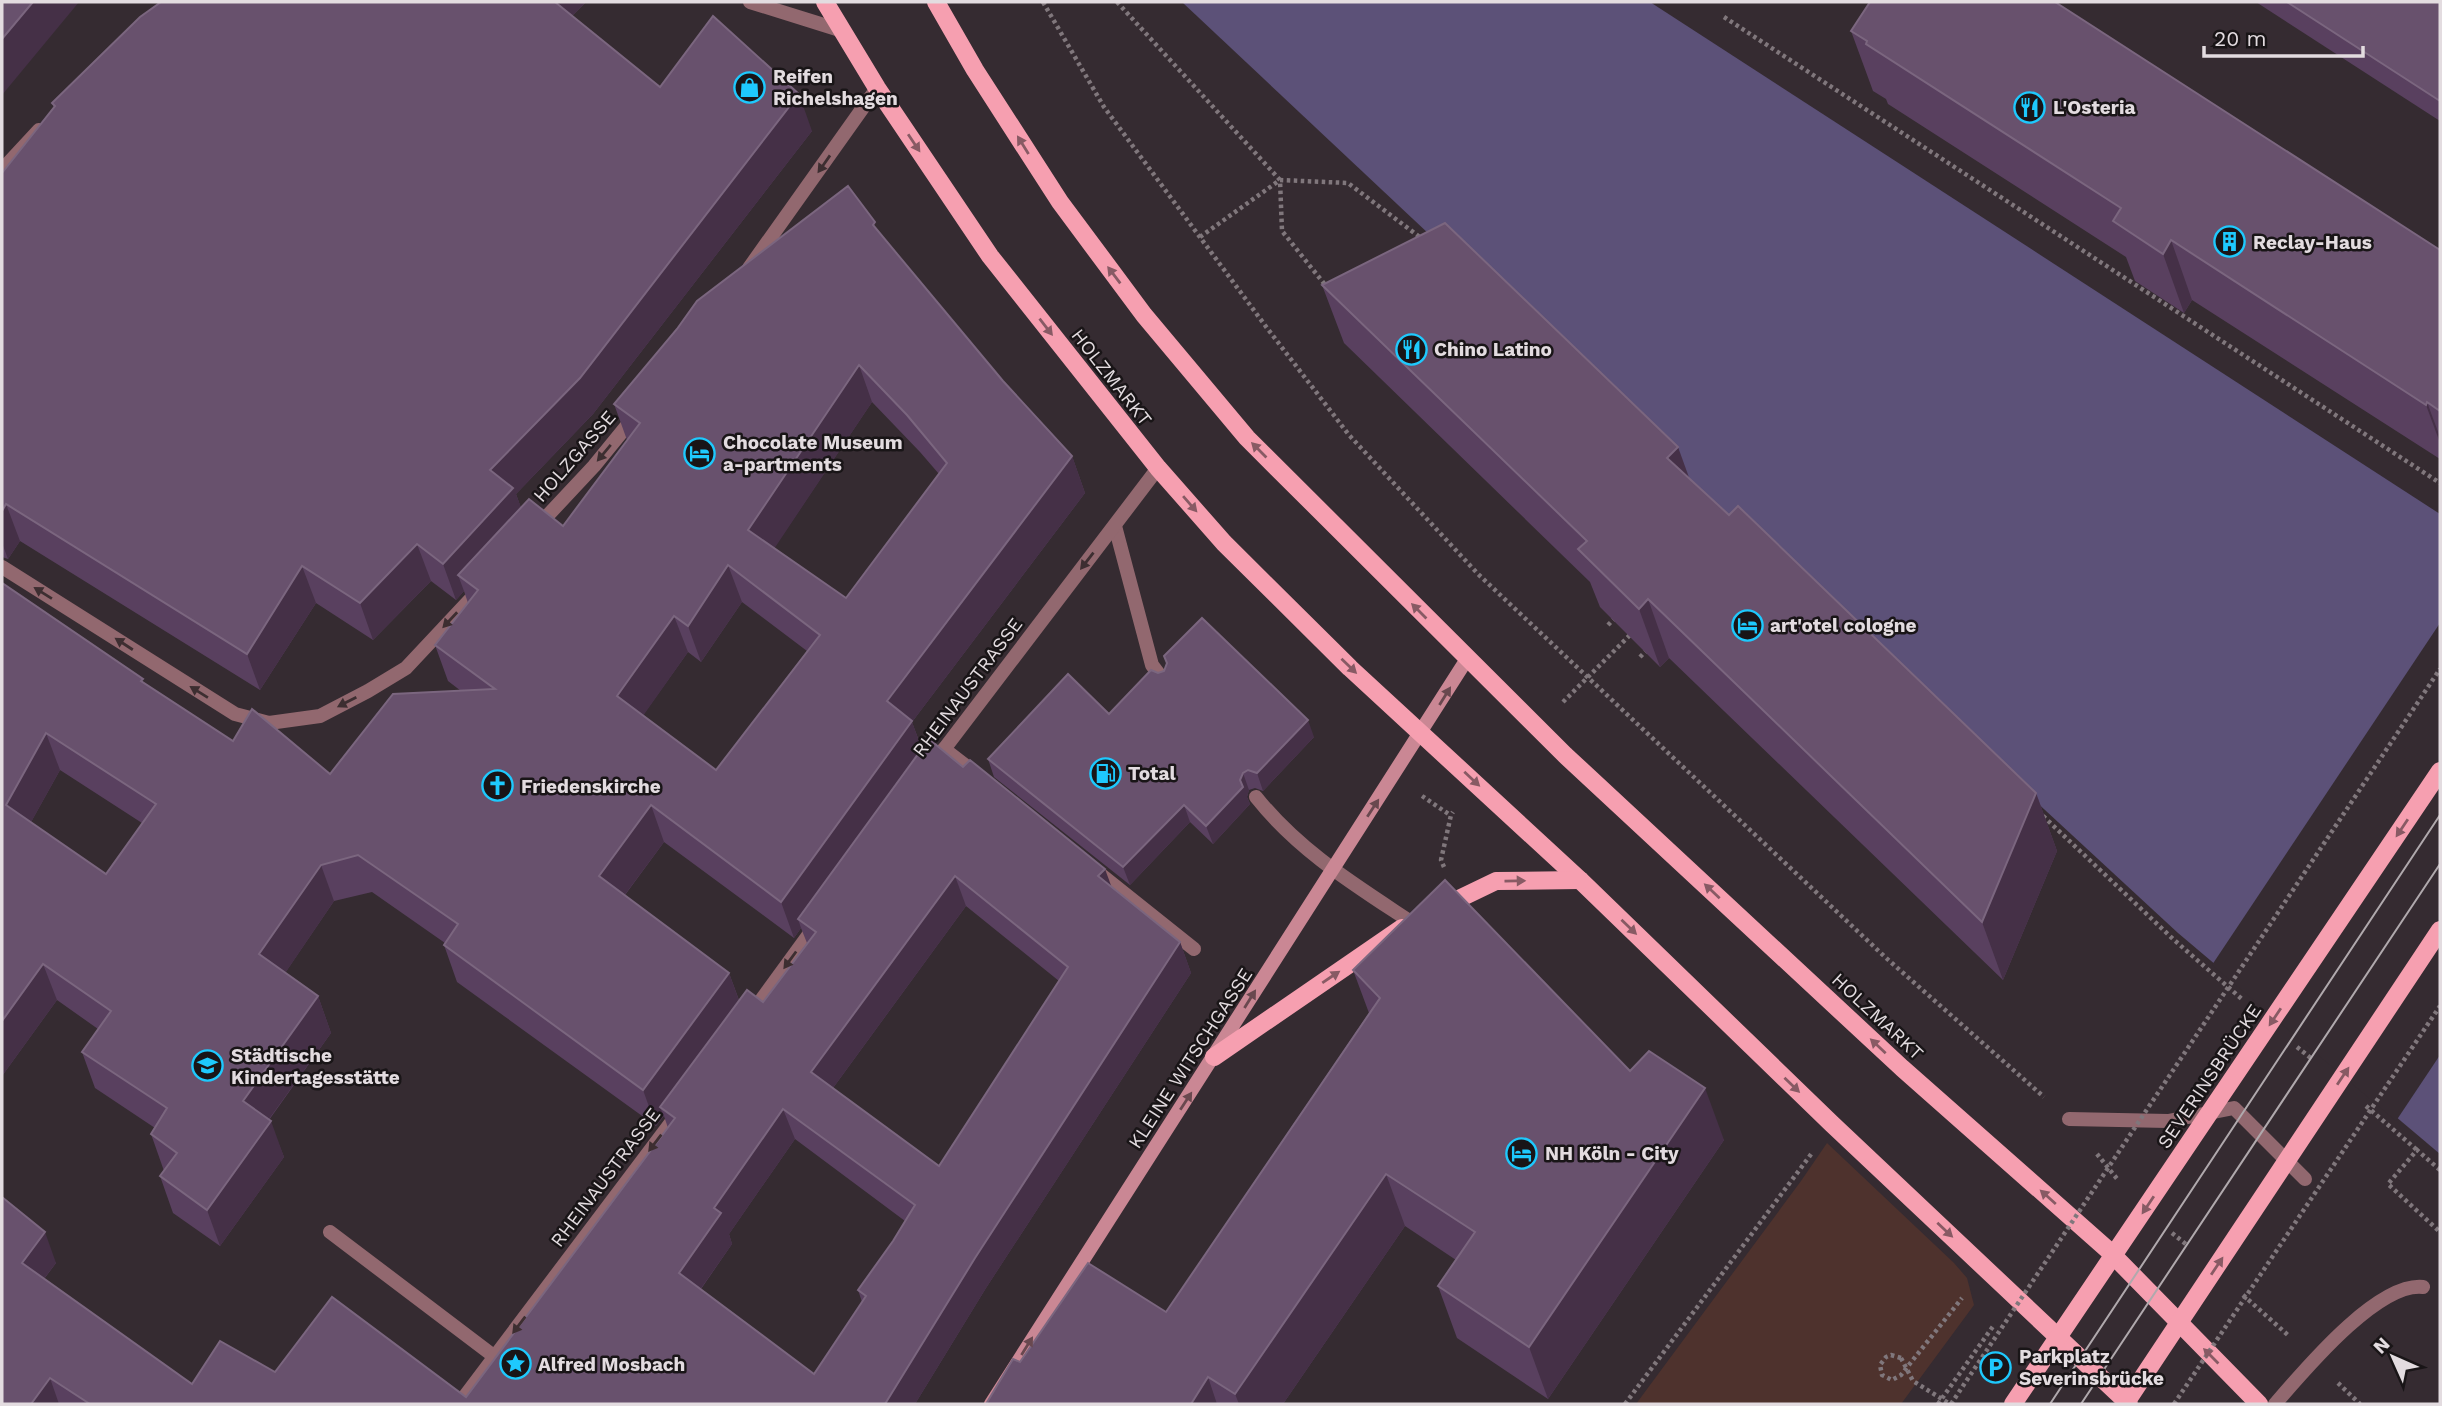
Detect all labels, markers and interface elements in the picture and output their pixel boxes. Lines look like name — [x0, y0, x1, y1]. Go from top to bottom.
scale bar — [2204, 14, 2363, 58]
text: 20 m — [2214, 26, 2266, 51]
place label: Reifen Richelshagen — [773, 65, 898, 110]
shop icon: Reifen Richelshagen — [733, 70, 767, 104]
restaurant icon: L'Osteria — [2013, 90, 2047, 124]
place label: L'Osteria — [2053, 96, 2136, 119]
one-way arrow — [907, 133, 920, 152]
one-way arrow — [1016, 136, 1030, 154]
one-way arrow — [817, 155, 831, 173]
building icon: Reclay-Haus — [2213, 225, 2247, 259]
place label: Reclay-Haus — [2253, 231, 2372, 254]
one-way arrow — [1106, 266, 1121, 284]
one-way arrow — [1039, 318, 1054, 336]
street label: HOLZMARKT — [1067, 324, 1157, 430]
restaurant icon: Chino Latino — [1394, 332, 1428, 366]
place label: Chino Latino — [1434, 338, 1552, 361]
street label: HOLZGASSE — [528, 406, 620, 507]
place label: Chocolate Museum a-partments — [723, 431, 903, 476]
hotel icon: Chocolate Museum a-partments — [683, 436, 717, 470]
one-way arrow — [1250, 441, 1267, 458]
one-way arrow — [596, 444, 612, 462]
one-way arrow — [1181, 495, 1197, 512]
one-way arrow — [1080, 552, 1095, 570]
one-way arrow — [33, 586, 53, 599]
one-way arrow — [1411, 603, 1427, 619]
hotel icon: art'otel cologne — [1730, 608, 1764, 642]
one-way arrow — [443, 611, 459, 628]
street label: RHEINAUSTRASSE — [908, 613, 1027, 761]
place label: art'otel cologne — [1770, 614, 1917, 637]
one-way arrow — [114, 638, 133, 651]
one-way arrow — [1340, 658, 1357, 674]
one-way arrow — [189, 686, 208, 699]
one-way arrow — [1438, 686, 1451, 705]
one-way arrow — [337, 696, 357, 707]
fuel station icon: Total — [1088, 756, 1122, 790]
place label: Total — [1128, 762, 1176, 785]
church icon: Friedenskirche — [481, 769, 515, 803]
one-way arrow — [1463, 771, 1481, 787]
place label: Friedenskirche — [521, 775, 661, 798]
one-way arrow — [1366, 798, 1379, 817]
one-way arrow — [2395, 819, 2409, 837]
one-way arrow — [1505, 875, 1527, 887]
one-way arrow — [1703, 883, 1721, 899]
one-way arrow — [1620, 919, 1637, 935]
one-way arrow — [783, 951, 797, 969]
street label: KLEINE WITSCHGASSE — [1124, 964, 1257, 1153]
street label: HOLZMARKT — [1827, 968, 1928, 1065]
one-way arrow — [1321, 971, 1340, 984]
one-way arrow — [1244, 990, 1257, 1009]
street label: SEVERINSBRÜCKE — [2153, 1000, 2266, 1153]
one-way arrow — [2269, 1007, 2282, 1026]
one-way arrow — [1870, 1038, 1887, 1054]
place label: Städtische Kindertagesstätte — [231, 1044, 400, 1089]
school or university icon: Städtische Kindertagesstätte — [191, 1049, 225, 1083]
one-way arrow — [2336, 1067, 2350, 1085]
one-way arrow — [1784, 1077, 1801, 1094]
one-way arrow — [1179, 1091, 1192, 1110]
street label: RHEINAUSTRASSE — [546, 1103, 665, 1251]
one-way arrow — [649, 1134, 663, 1152]
hotel icon: NH Köln - City — [1505, 1136, 1539, 1170]
place label: NH Köln - City — [1545, 1142, 1679, 1165]
one-way arrow — [2040, 1190, 2057, 1206]
one-way arrow — [2141, 1195, 2154, 1215]
one-way arrow — [1936, 1222, 1953, 1239]
one-way arrow — [2210, 1257, 2224, 1275]
one-way arrow — [512, 1316, 526, 1334]
north arrow — [2358, 1322, 2428, 1392]
text: N — [2368, 1332, 2394, 1358]
one-way arrow — [1021, 1337, 1034, 1356]
place label: Parkplatz Severinsbrücke — [2019, 1345, 2164, 1390]
place icon: Alfred Mosbach — [498, 1347, 532, 1381]
one-way arrow — [2203, 1347, 2220, 1364]
parking icon: Parkplatz Severinsbrücke — [1979, 1350, 2013, 1384]
place label: Alfred Mosbach — [538, 1353, 685, 1376]

